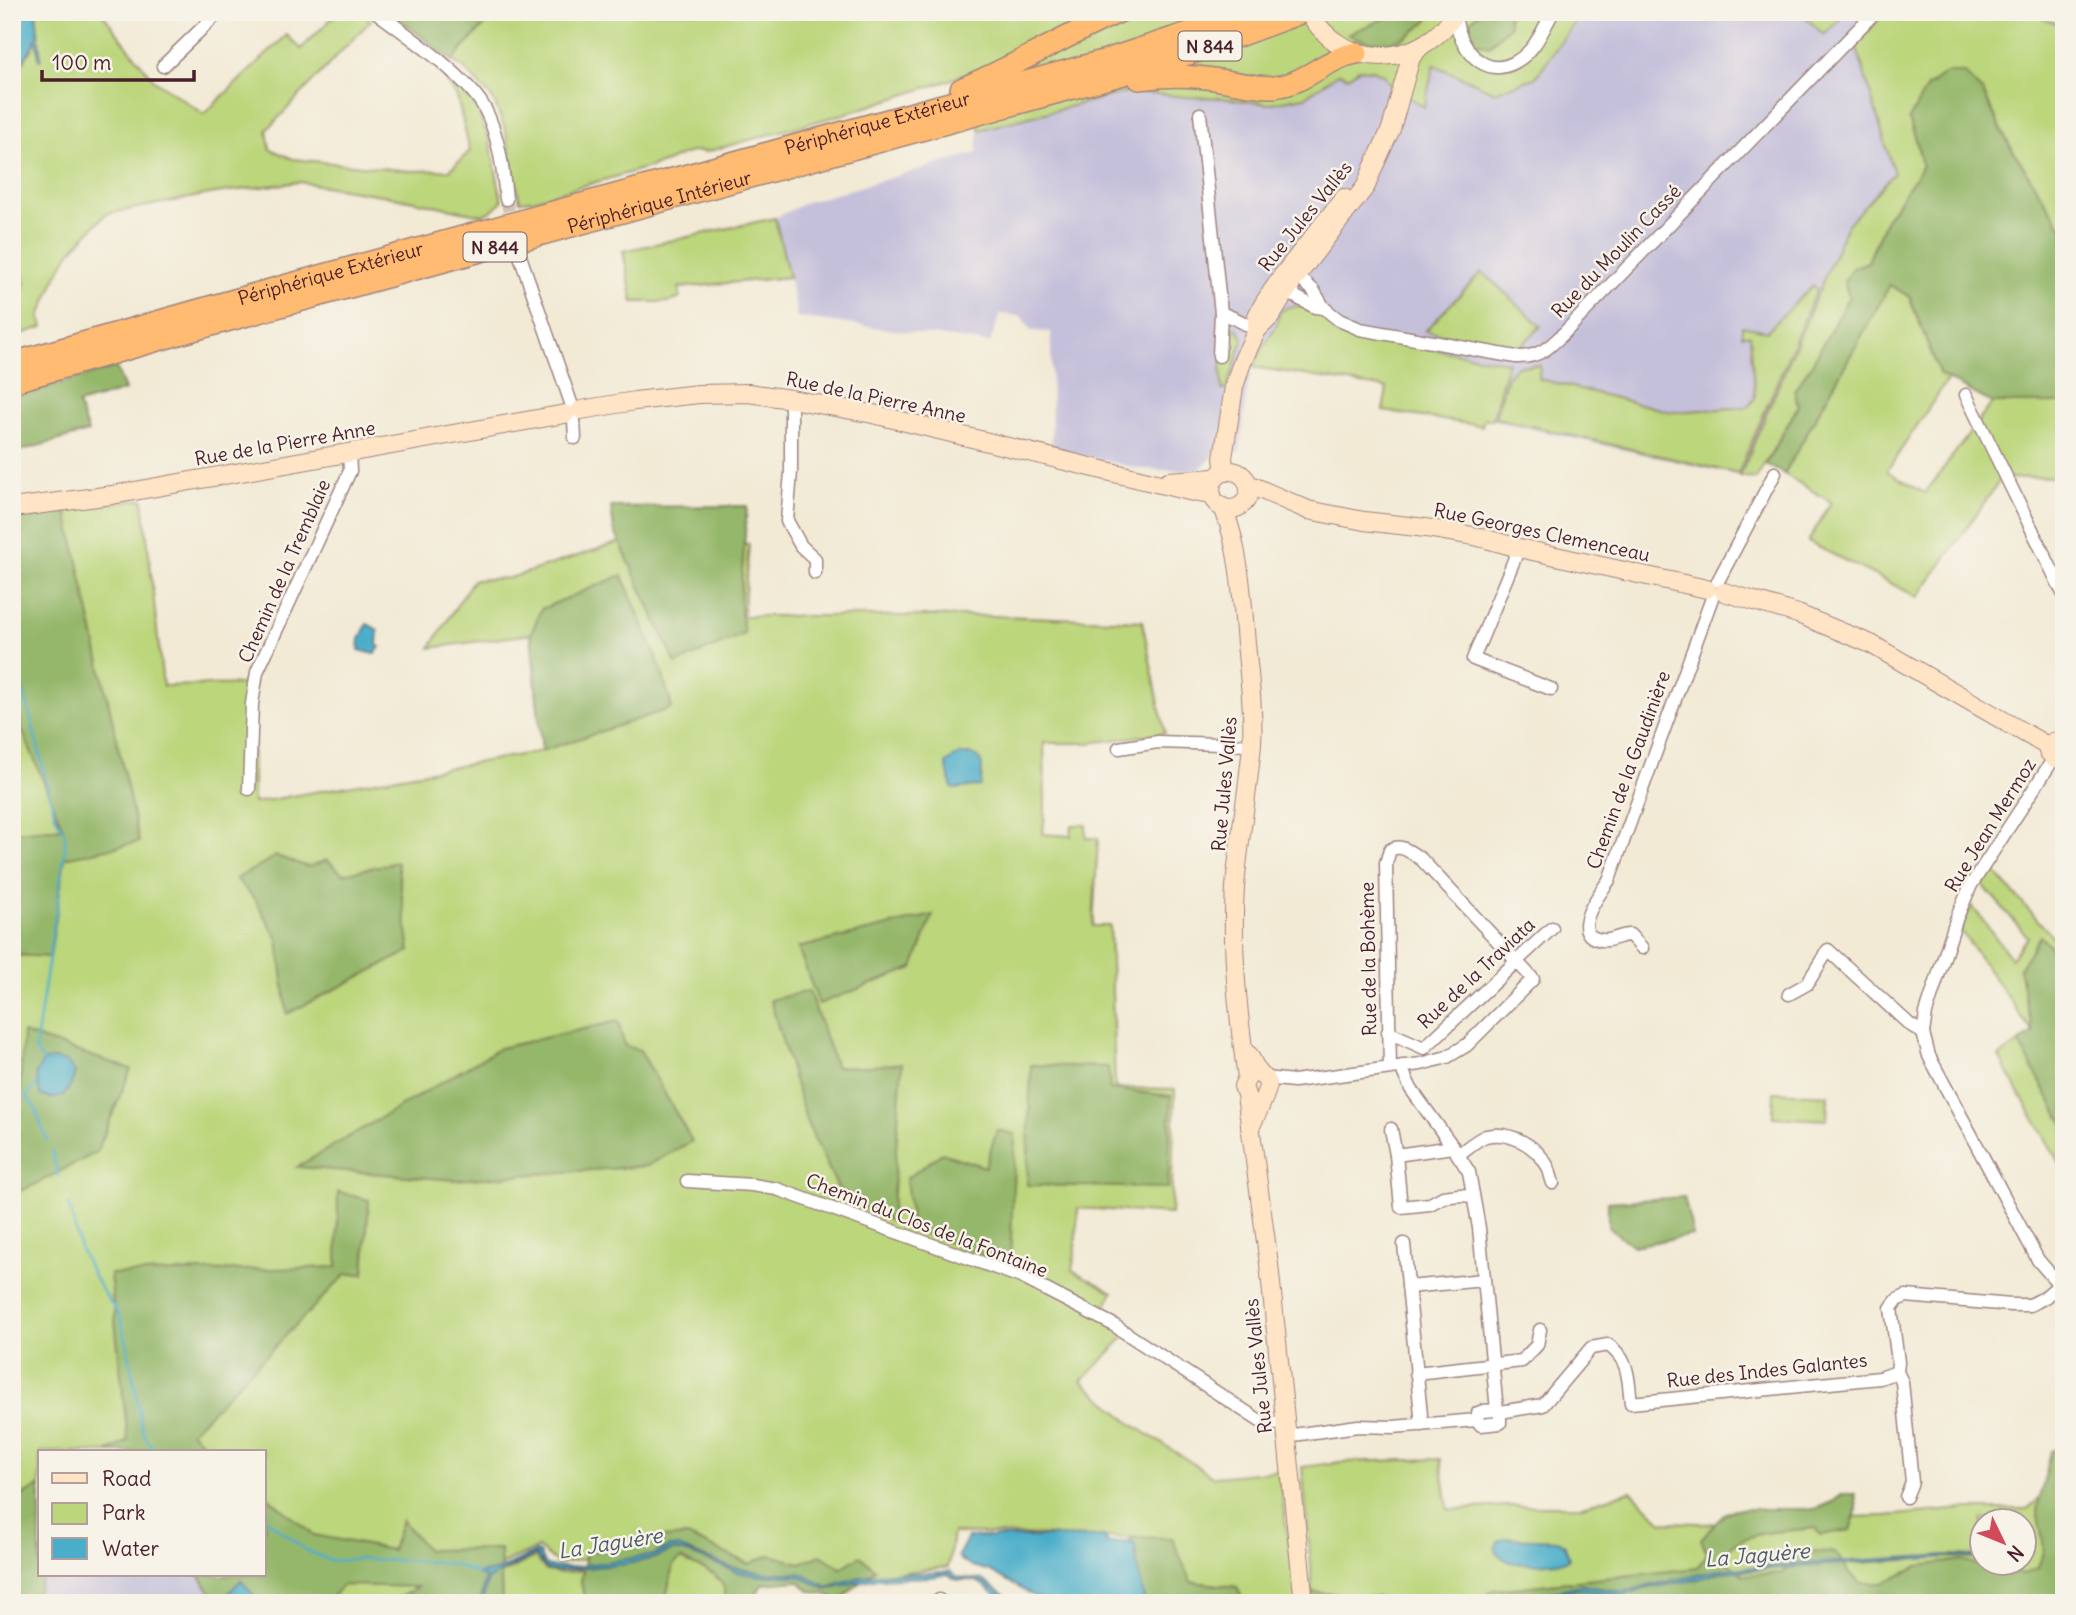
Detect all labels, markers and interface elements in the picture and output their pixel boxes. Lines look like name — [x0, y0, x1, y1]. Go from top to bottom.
road number: N 844 — [1178, 32, 1242, 60]
scale bar — [42, 38, 194, 82]
text: 100 m — [52, 49, 111, 76]
street label: Périphérique Extérieur — [782, 86, 973, 160]
street label: Rue Jules Vallès — [1253, 156, 1357, 276]
street label: Périphérique Intérieur — [565, 165, 754, 239]
street label: Rue du Moulin Cassé — [1546, 179, 1686, 323]
road number: N 844 — [463, 232, 526, 262]
street label: Périphérique Extérieur — [235, 236, 426, 310]
street label: Rue de la Pierre Anne — [784, 366, 968, 428]
street label: Rue de la Pierre Anne — [193, 415, 377, 471]
street label: Chemin de la Tremblaie — [233, 475, 335, 667]
street label: Rue Georges Clemenceau — [1432, 497, 1652, 567]
street label: Chemin de la Gaudinière — [1581, 667, 1675, 873]
street label: Rue Jules Vallès — [1206, 715, 1242, 853]
street label: Rue Jean Mermoz — [1939, 754, 2041, 896]
street label: Rue de la Bohème — [1355, 882, 1381, 1036]
street label: Rue de la Traviata — [1412, 912, 1540, 1034]
street label: Chemin du Clos de la Fontaine — [803, 1168, 1051, 1282]
street label: Rue Jules Vallès — [1239, 1297, 1277, 1435]
street label: Rue des Indes Galantes — [1666, 1348, 1868, 1392]
legend — [38, 1450, 266, 1576]
text: Road — [102, 1465, 151, 1492]
text: Park — [102, 1499, 145, 1526]
north arrow — [1968, 1506, 2038, 1576]
water label: La Jaguère — [556, 1521, 666, 1565]
text: Water — [102, 1535, 160, 1562]
water label: La Jaguère — [1703, 1537, 1812, 1573]
text: N — [2002, 1541, 2029, 1567]

